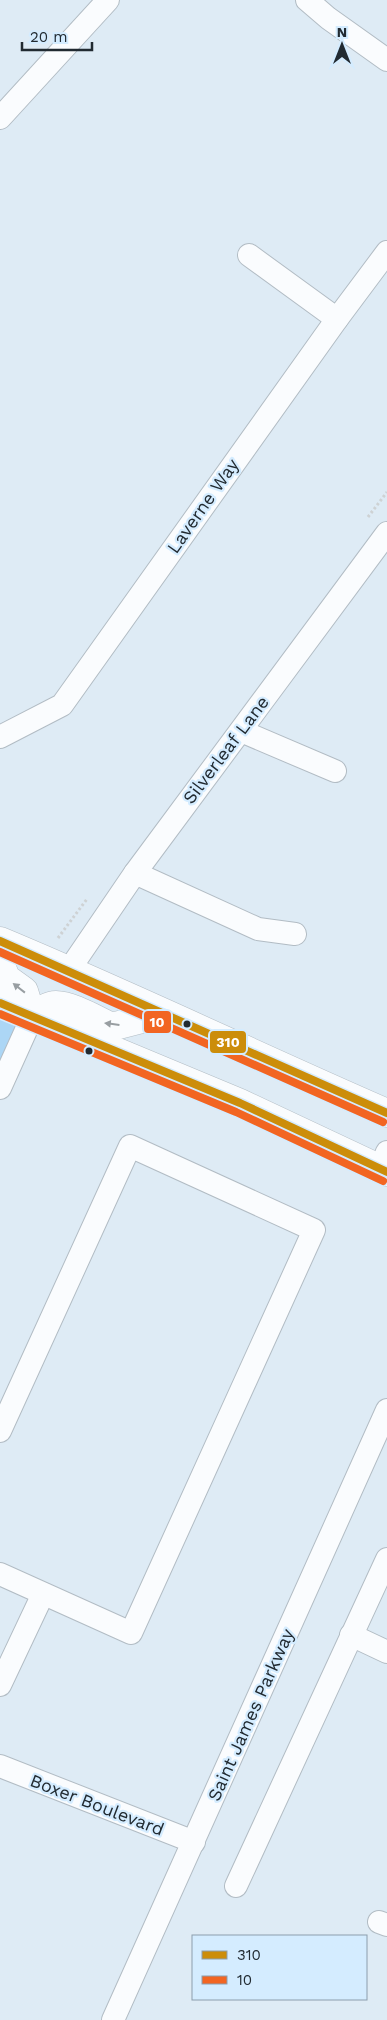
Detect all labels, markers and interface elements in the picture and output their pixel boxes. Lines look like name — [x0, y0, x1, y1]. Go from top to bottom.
scale bar — [22, 20, 92, 52]
north arrow — [317, 20, 367, 70]
text: N — [337, 24, 347, 40]
text: 20 m — [30, 28, 68, 46]
street label: Laverne Way — [162, 454, 243, 557]
street label: Silverleaf Lane — [178, 692, 273, 808]
one-way arrow — [12, 983, 25, 993]
line badge: 10 — [143, 1010, 172, 1034]
text: 10 — [149, 1014, 165, 1030]
unlabelled marker — [182, 1019, 192, 1029]
one-way arrow — [104, 1020, 120, 1028]
line badge: 310 — [209, 1030, 247, 1054]
text: 310 — [216, 1034, 240, 1050]
unlabelled marker — [84, 1046, 94, 1056]
street label: Saint James Parkway — [203, 1625, 298, 1804]
street label: Boxer Boulevard — [27, 1769, 167, 1840]
legend — [192, 1935, 367, 2000]
text: 310 — [237, 1946, 261, 1964]
text: 10 — [237, 1971, 252, 1989]

